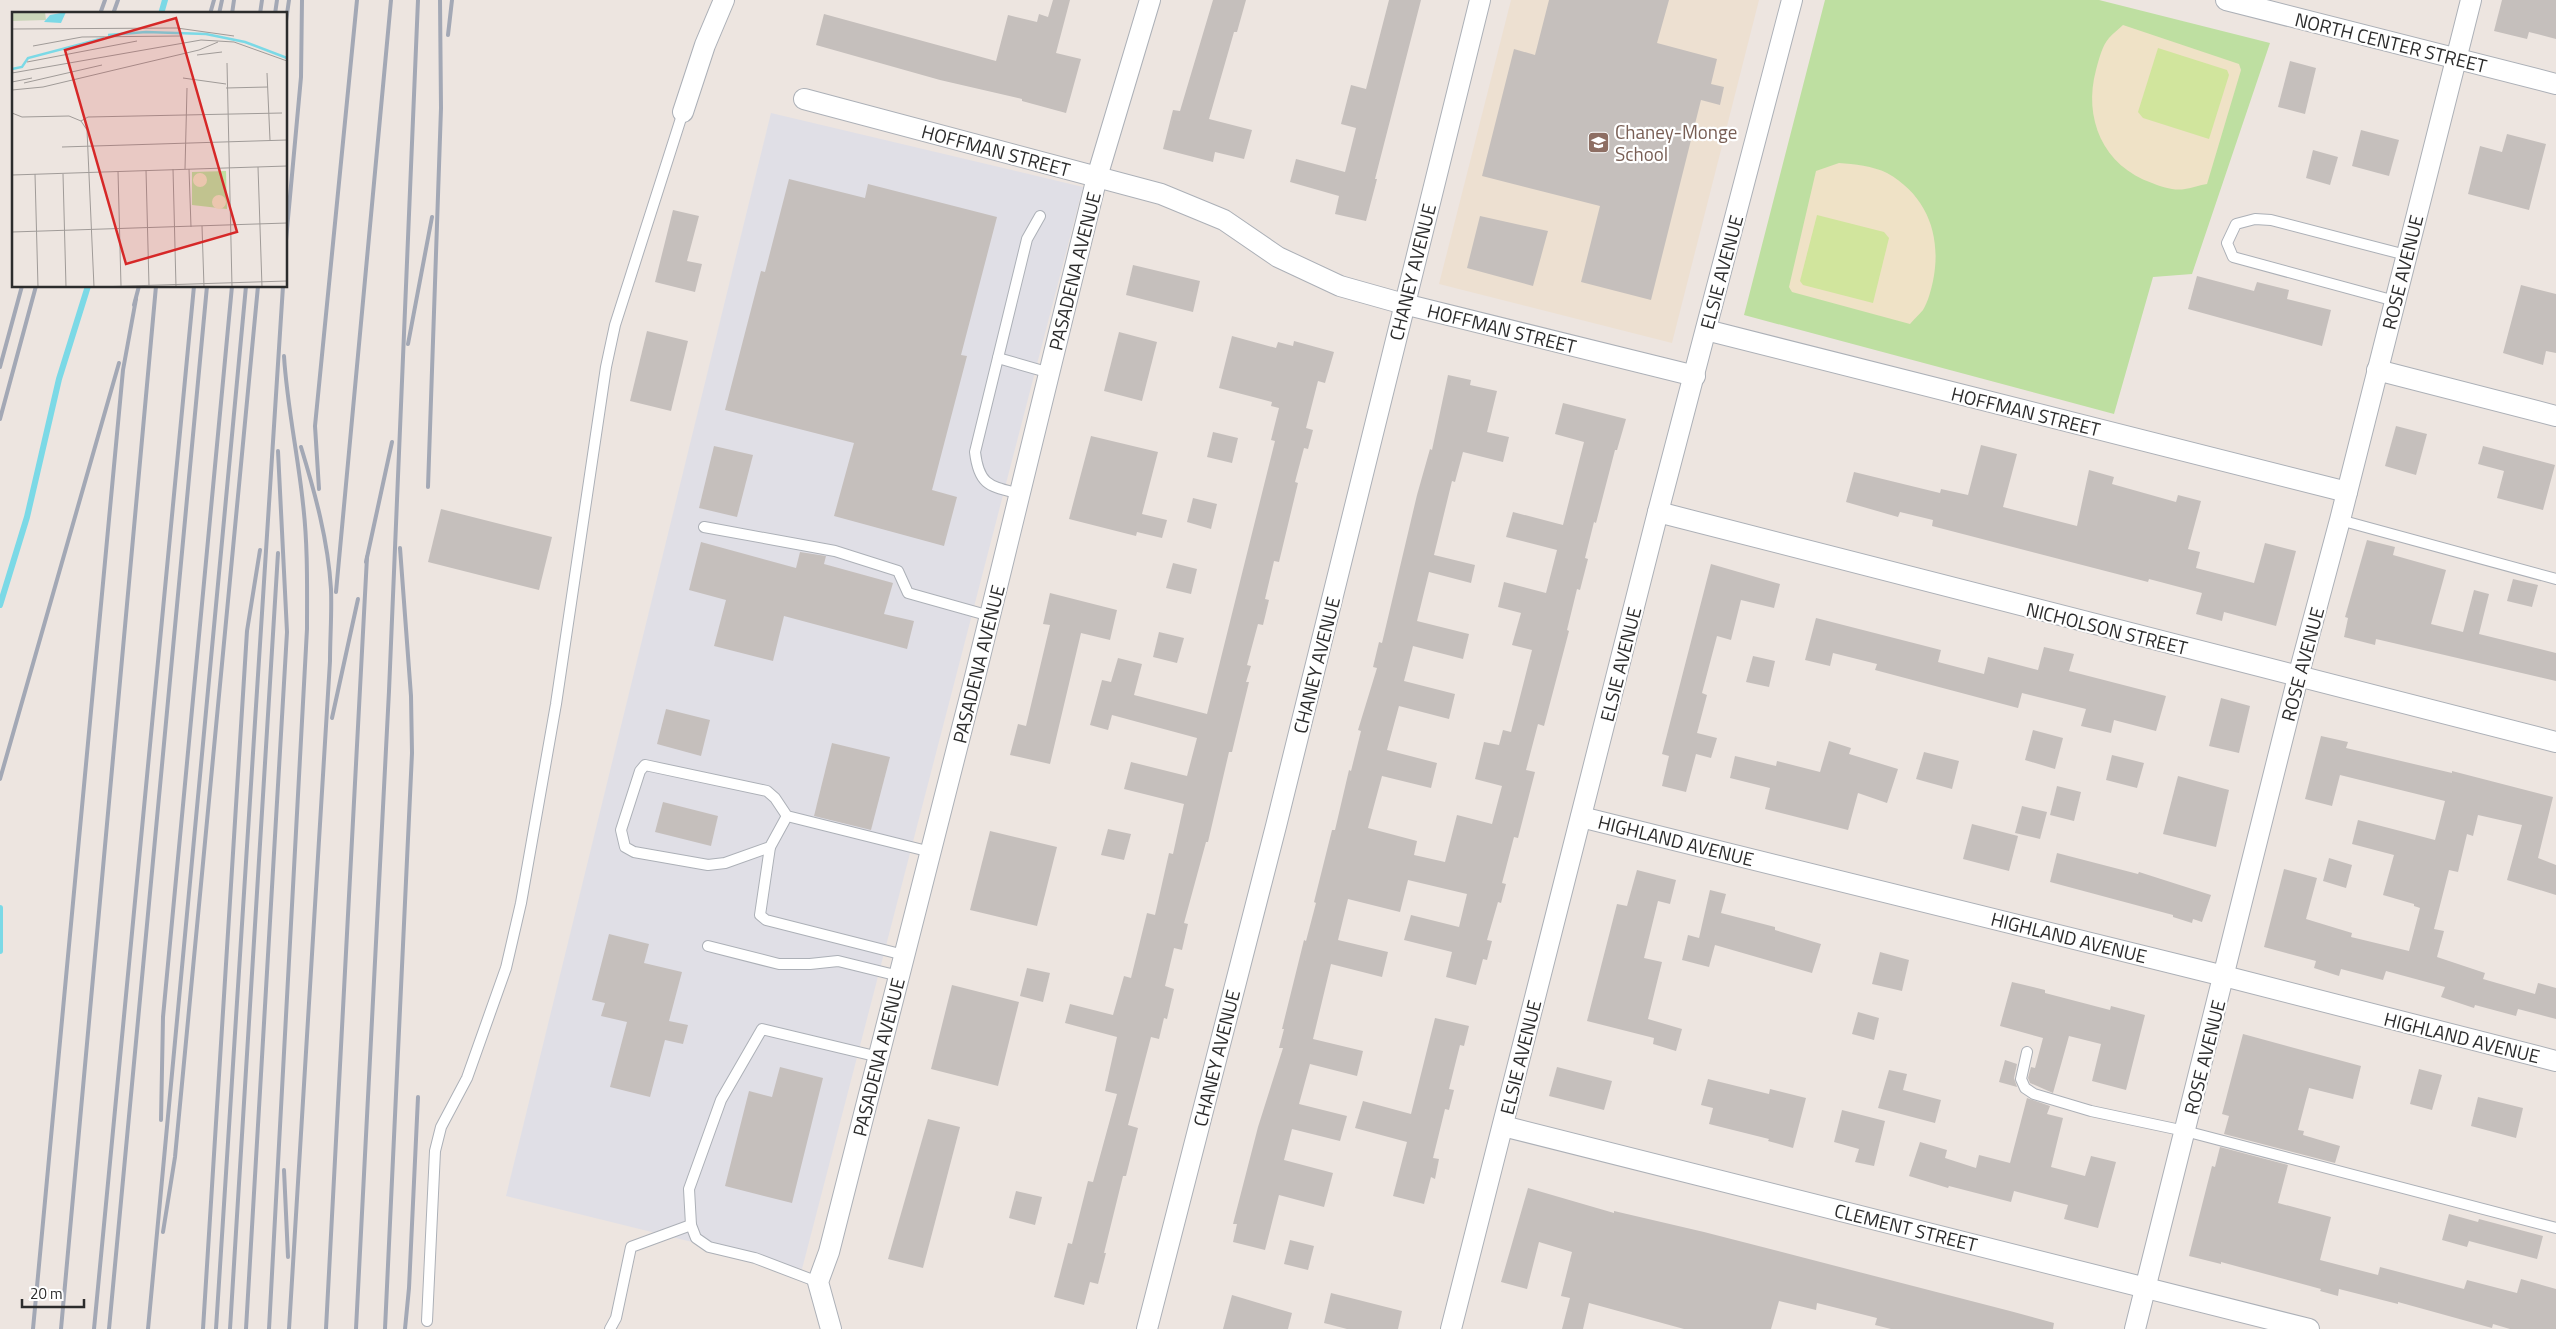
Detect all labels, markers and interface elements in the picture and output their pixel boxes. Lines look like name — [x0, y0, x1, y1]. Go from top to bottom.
street label: NORTH CENTER STREET — [2292, 4, 2490, 80]
inset map — [12, 12, 288, 288]
street label: HOFFMAN STREET — [919, 116, 1073, 184]
place label: Chaney-Monge School — [1615, 117, 1737, 168]
school or university icon: Chaney-Monge School — [1587, 130, 1611, 154]
street label: PASADENA AVENUE — [1040, 189, 1108, 353]
street label: CHANEY AVENUE — [1381, 200, 1443, 344]
street label: ELSIE AVENUE — [1692, 212, 1750, 332]
street label: ROSE AVENUE — [2374, 212, 2430, 332]
street label: HOFFMAN STREET — [1424, 295, 1580, 361]
street label: HOFFMAN STREET — [1948, 378, 2104, 444]
street label: PASADENA AVENUE — [944, 582, 1012, 746]
street label: CHANEY AVENUE — [1285, 593, 1347, 737]
street label: NICHOLSON STREET — [2023, 594, 2191, 662]
street label: ELSIE AVENUE — [1592, 604, 1648, 724]
street label: ROSE AVENUE — [2273, 604, 2331, 724]
street label: HIGHLAND AVENUE — [1595, 807, 1757, 873]
street label: HIGHLAND AVENUE — [1988, 904, 2150, 970]
street label: PASADENA AVENUE — [844, 975, 912, 1139]
street label: CHANEY AVENUE — [1185, 986, 1247, 1130]
street label: ELSIE AVENUE — [1492, 997, 1548, 1117]
street label: ROSE AVENUE — [2176, 997, 2232, 1117]
street label: HIGHLAND AVENUE — [2381, 1004, 2543, 1070]
street label: CLEMENT STREET — [1831, 1195, 1981, 1259]
scale bar — [22, 1276, 85, 1308]
text: 20 m — [30, 1282, 63, 1305]

